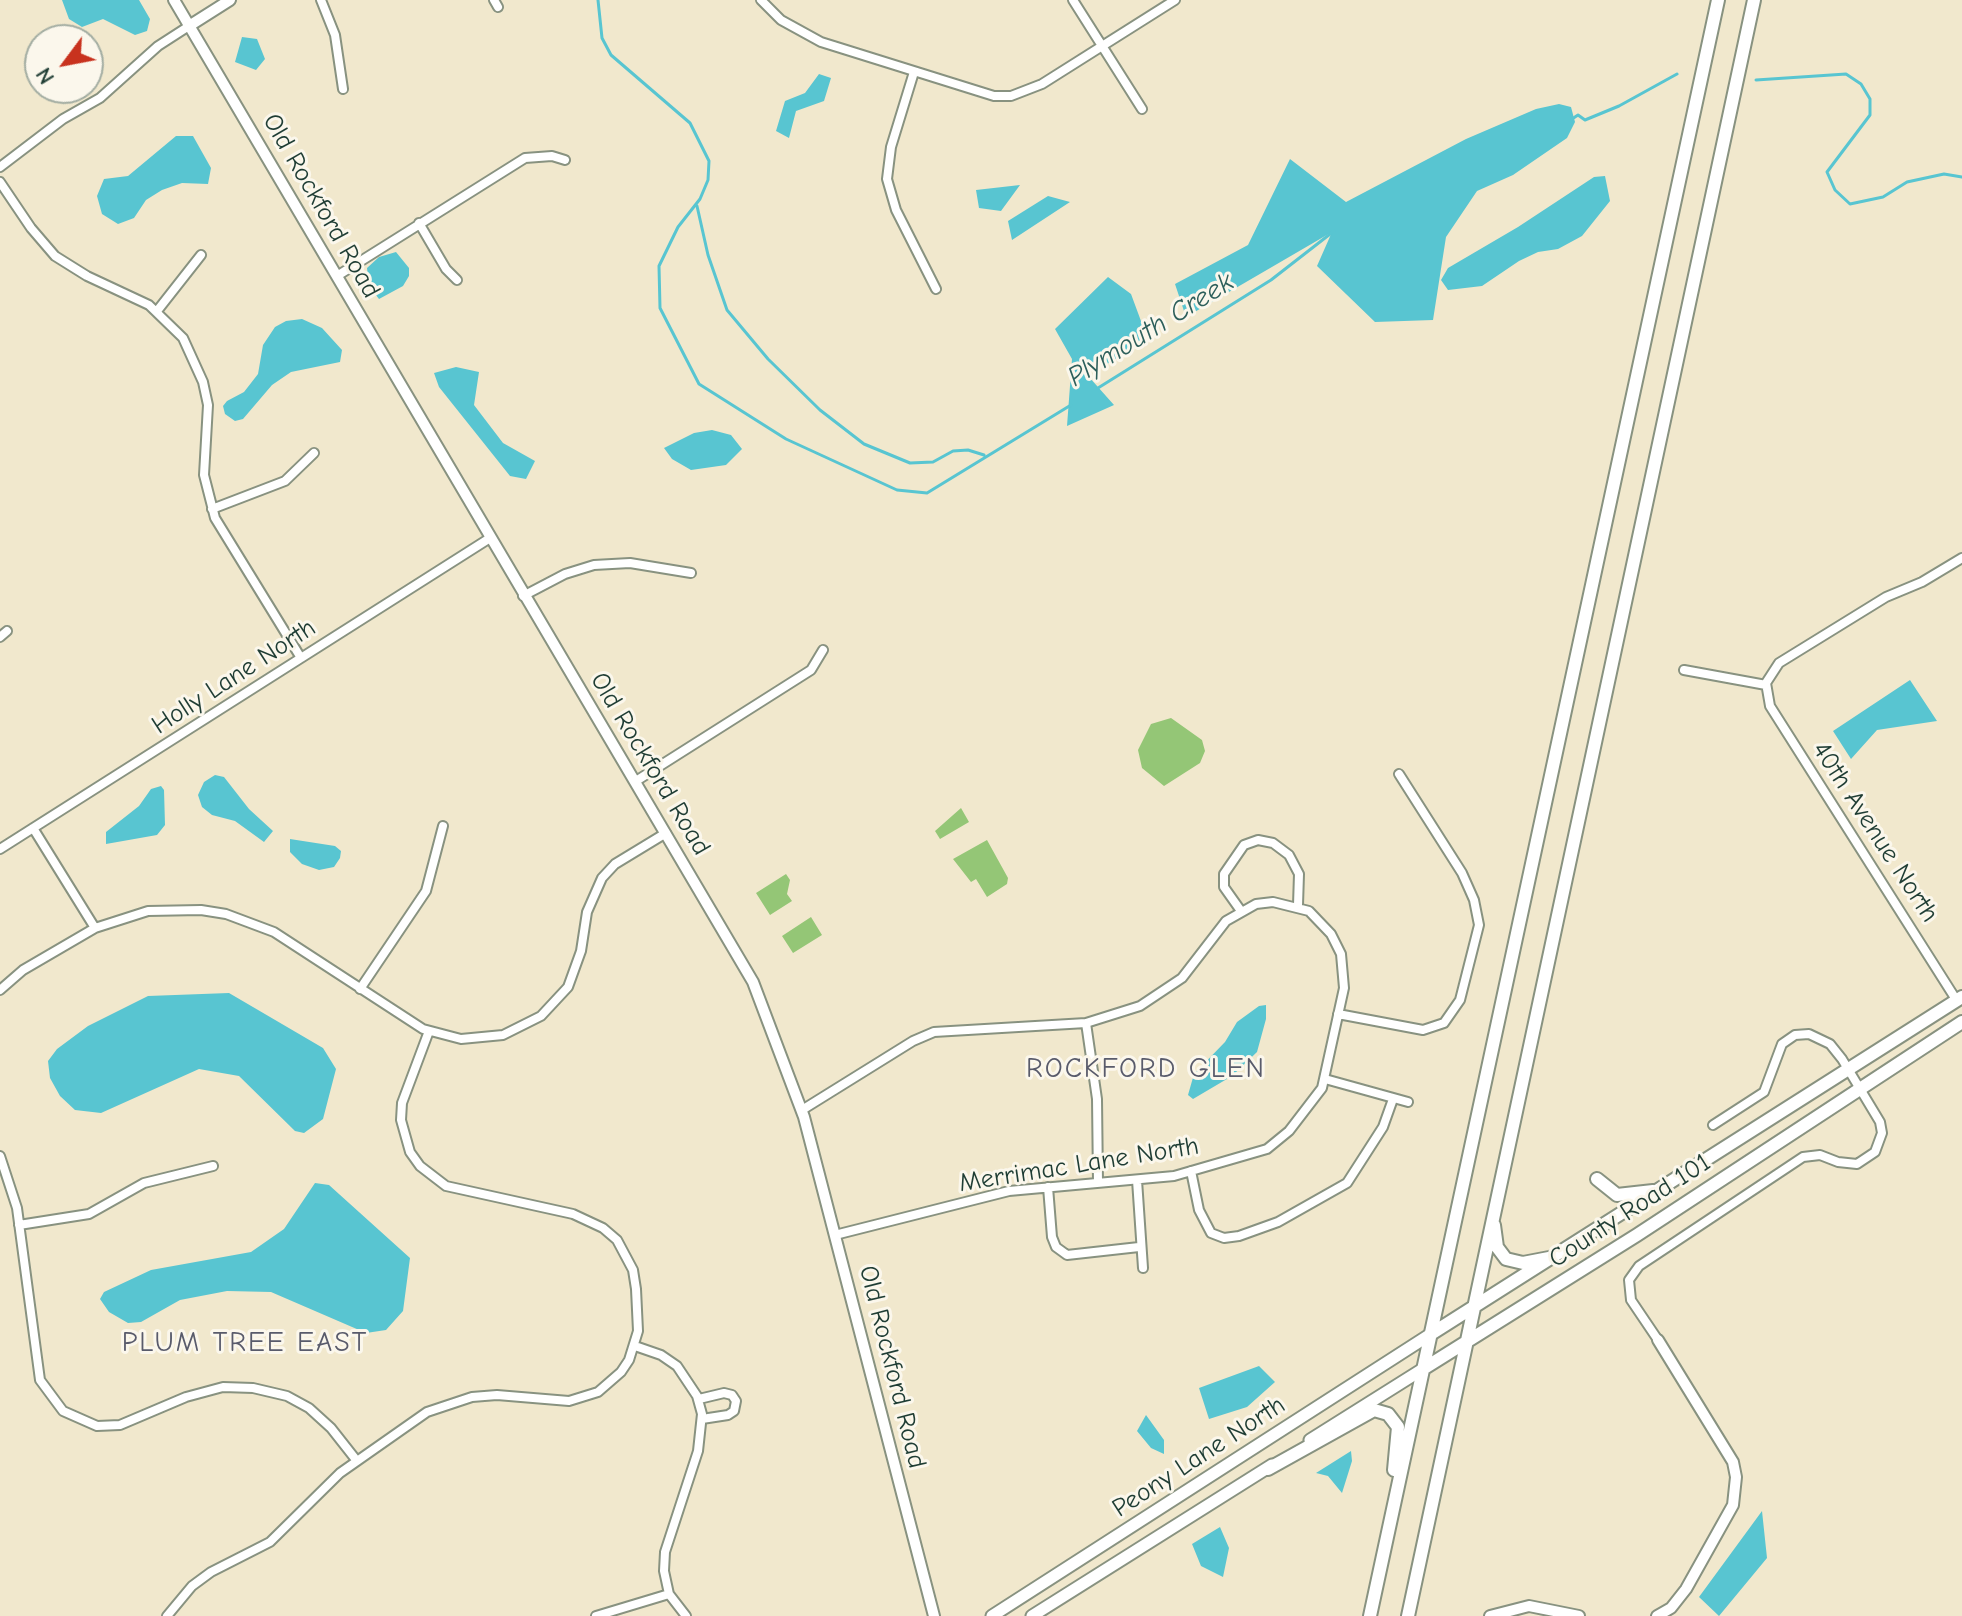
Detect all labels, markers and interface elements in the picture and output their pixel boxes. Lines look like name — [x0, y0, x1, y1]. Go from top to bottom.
north arrow — [24, 24, 104, 104]
text: N — [31, 63, 60, 89]
street label: Old Rockford Road — [256, 108, 386, 304]
water label: Plymouth Creek — [1062, 266, 1240, 394]
street label: Holly Lane North — [146, 612, 322, 742]
street label: Old Rockford Road — [583, 667, 717, 861]
street label: 40th Avenue North — [1805, 736, 1945, 928]
district label: ROCKFORD GLEN — [1026, 1052, 1266, 1086]
street label: Merrimac Lane North — [957, 1131, 1201, 1199]
street label: County Road 101 — [1543, 1147, 1717, 1275]
street label: Old Rockford Road — [852, 1263, 932, 1471]
district label: PLUM TREE EAST — [122, 1326, 368, 1360]
street label: Peony Lane North — [1107, 1390, 1291, 1524]

